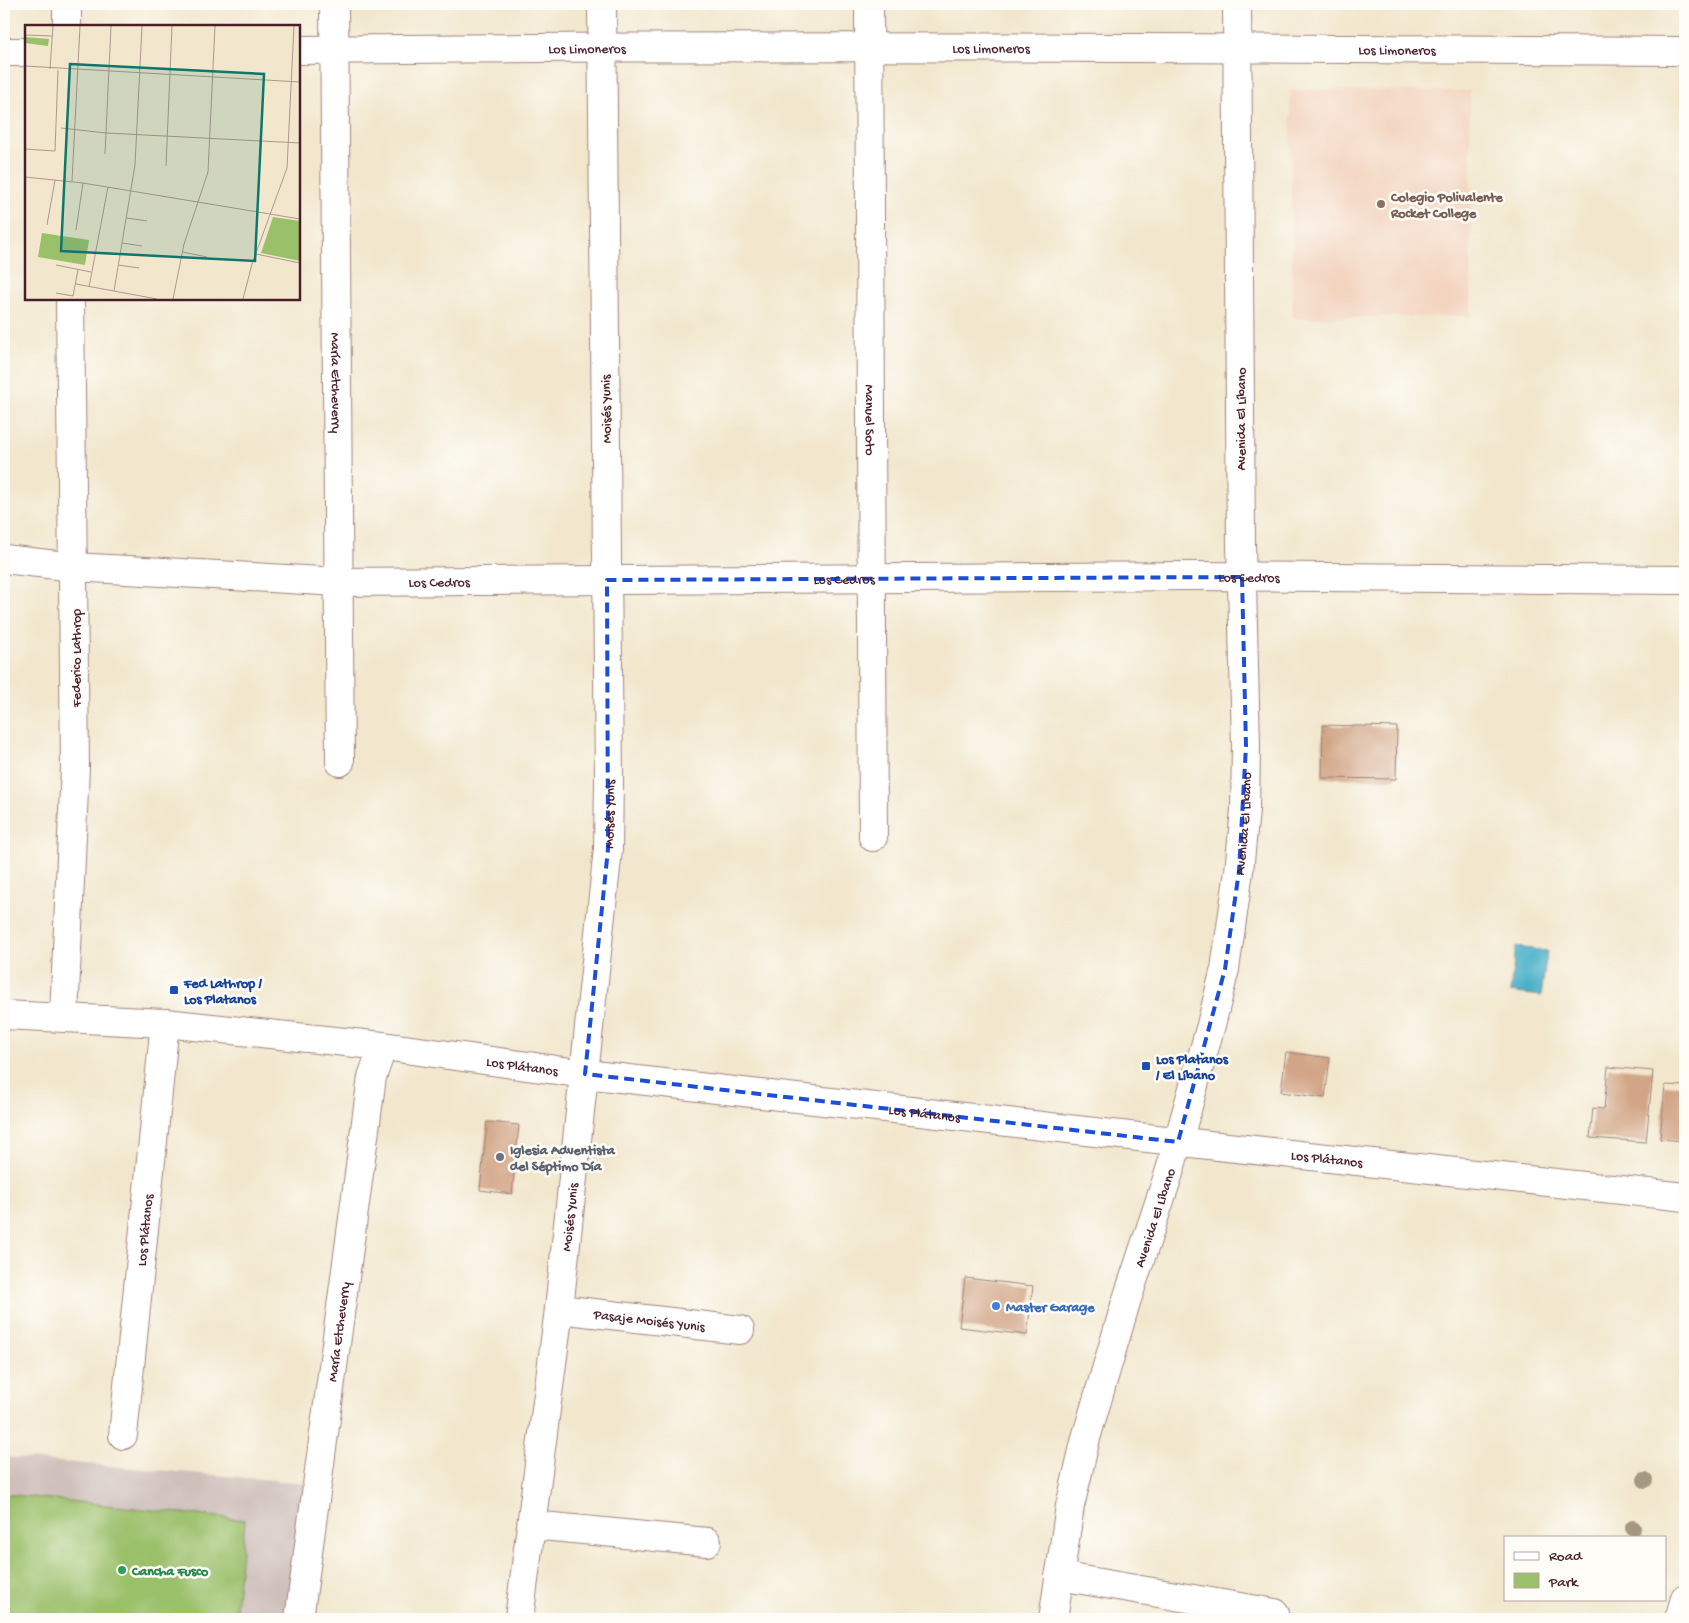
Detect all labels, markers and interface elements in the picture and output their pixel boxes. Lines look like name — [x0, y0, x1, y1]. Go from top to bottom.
inset map — [25, 25, 300, 300]
street label: Los Limoneros — [952, 41, 1031, 59]
street label: Los Limoneros — [548, 42, 627, 59]
street label: Los Limoneros — [1358, 43, 1437, 60]
place label: Colegio Polivalente Rocket College — [1390, 190, 1503, 223]
marker: Colegio Polivalente Rocket College — [1375, 198, 1387, 210]
street label: María Etcheverry — [326, 333, 343, 434]
street label: Avenida El Líbano — [1234, 368, 1251, 471]
street label: Moisés Yunis — [598, 374, 617, 443]
street label: Manuel Soto — [860, 384, 877, 456]
street label: Los Cedros — [1218, 570, 1281, 588]
street label: Los Cedros — [813, 572, 876, 590]
street label: Los Cedros — [408, 575, 471, 593]
street label: Federico Lathrop — [69, 609, 86, 708]
street label: Avenida El Líbano — [1233, 772, 1257, 876]
street label: Moisés Yunis — [602, 779, 620, 849]
place label: Fed Lathrop / Los Platanos — [183, 976, 262, 1009]
marker: Fed Lathrop / Los Platanos — [168, 984, 180, 996]
place label: Los Platanos / El Líbano — [1155, 1052, 1229, 1085]
street label: Los Plátanos — [485, 1054, 560, 1081]
marker: Los Platanos / El Líbano — [1140, 1060, 1152, 1072]
street label: Los Plátanos — [887, 1103, 962, 1128]
place label: Iglesia Adventista del Séptimo Día — [510, 1143, 616, 1176]
street label: Los Plátanos — [1290, 1148, 1364, 1173]
marker: Iglesia Adventista del Séptimo Día — [494, 1151, 506, 1163]
street label: Avenida El Líbano — [1132, 1167, 1181, 1270]
street label: Moisés Yunis — [559, 1181, 583, 1252]
street label: Los Plátanos — [134, 1193, 159, 1267]
street label: María Etcheverry — [325, 1281, 355, 1383]
marker: Master Garage — [990, 1300, 1002, 1312]
place label: Master Garage — [1006, 1300, 1095, 1317]
street label: Pasaje Moisés Yunis — [592, 1307, 707, 1337]
legend — [1504, 1536, 1666, 1600]
text: Road — [1549, 1548, 1583, 1566]
marker: Cancha Fusco — [116, 1564, 128, 1576]
place label: Cancha Fusco — [131, 1564, 209, 1581]
text: Park — [1548, 1574, 1579, 1592]

